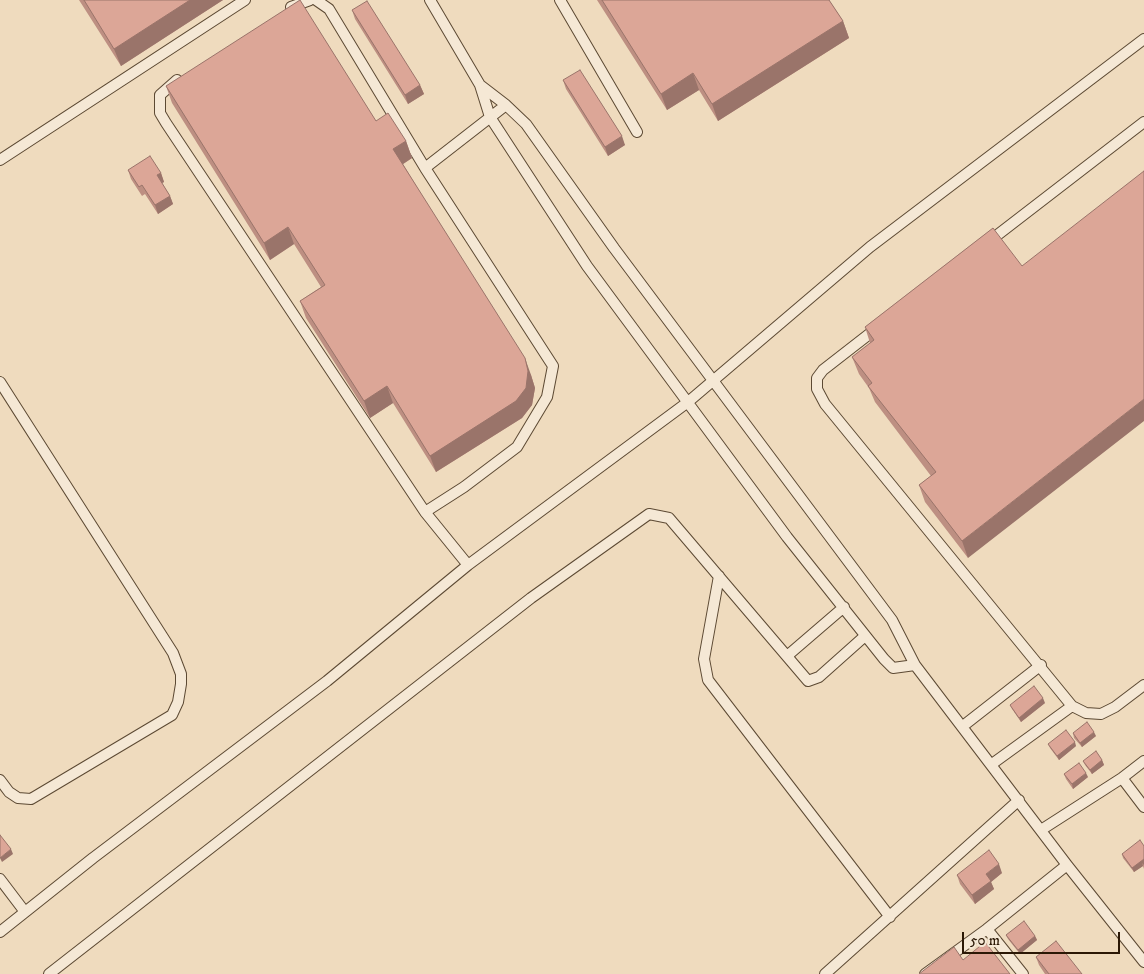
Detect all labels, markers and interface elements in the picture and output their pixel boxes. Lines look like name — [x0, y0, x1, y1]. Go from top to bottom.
scale bar — [964, 922, 1122, 954]
text: 50 m — [970, 931, 1000, 950]

